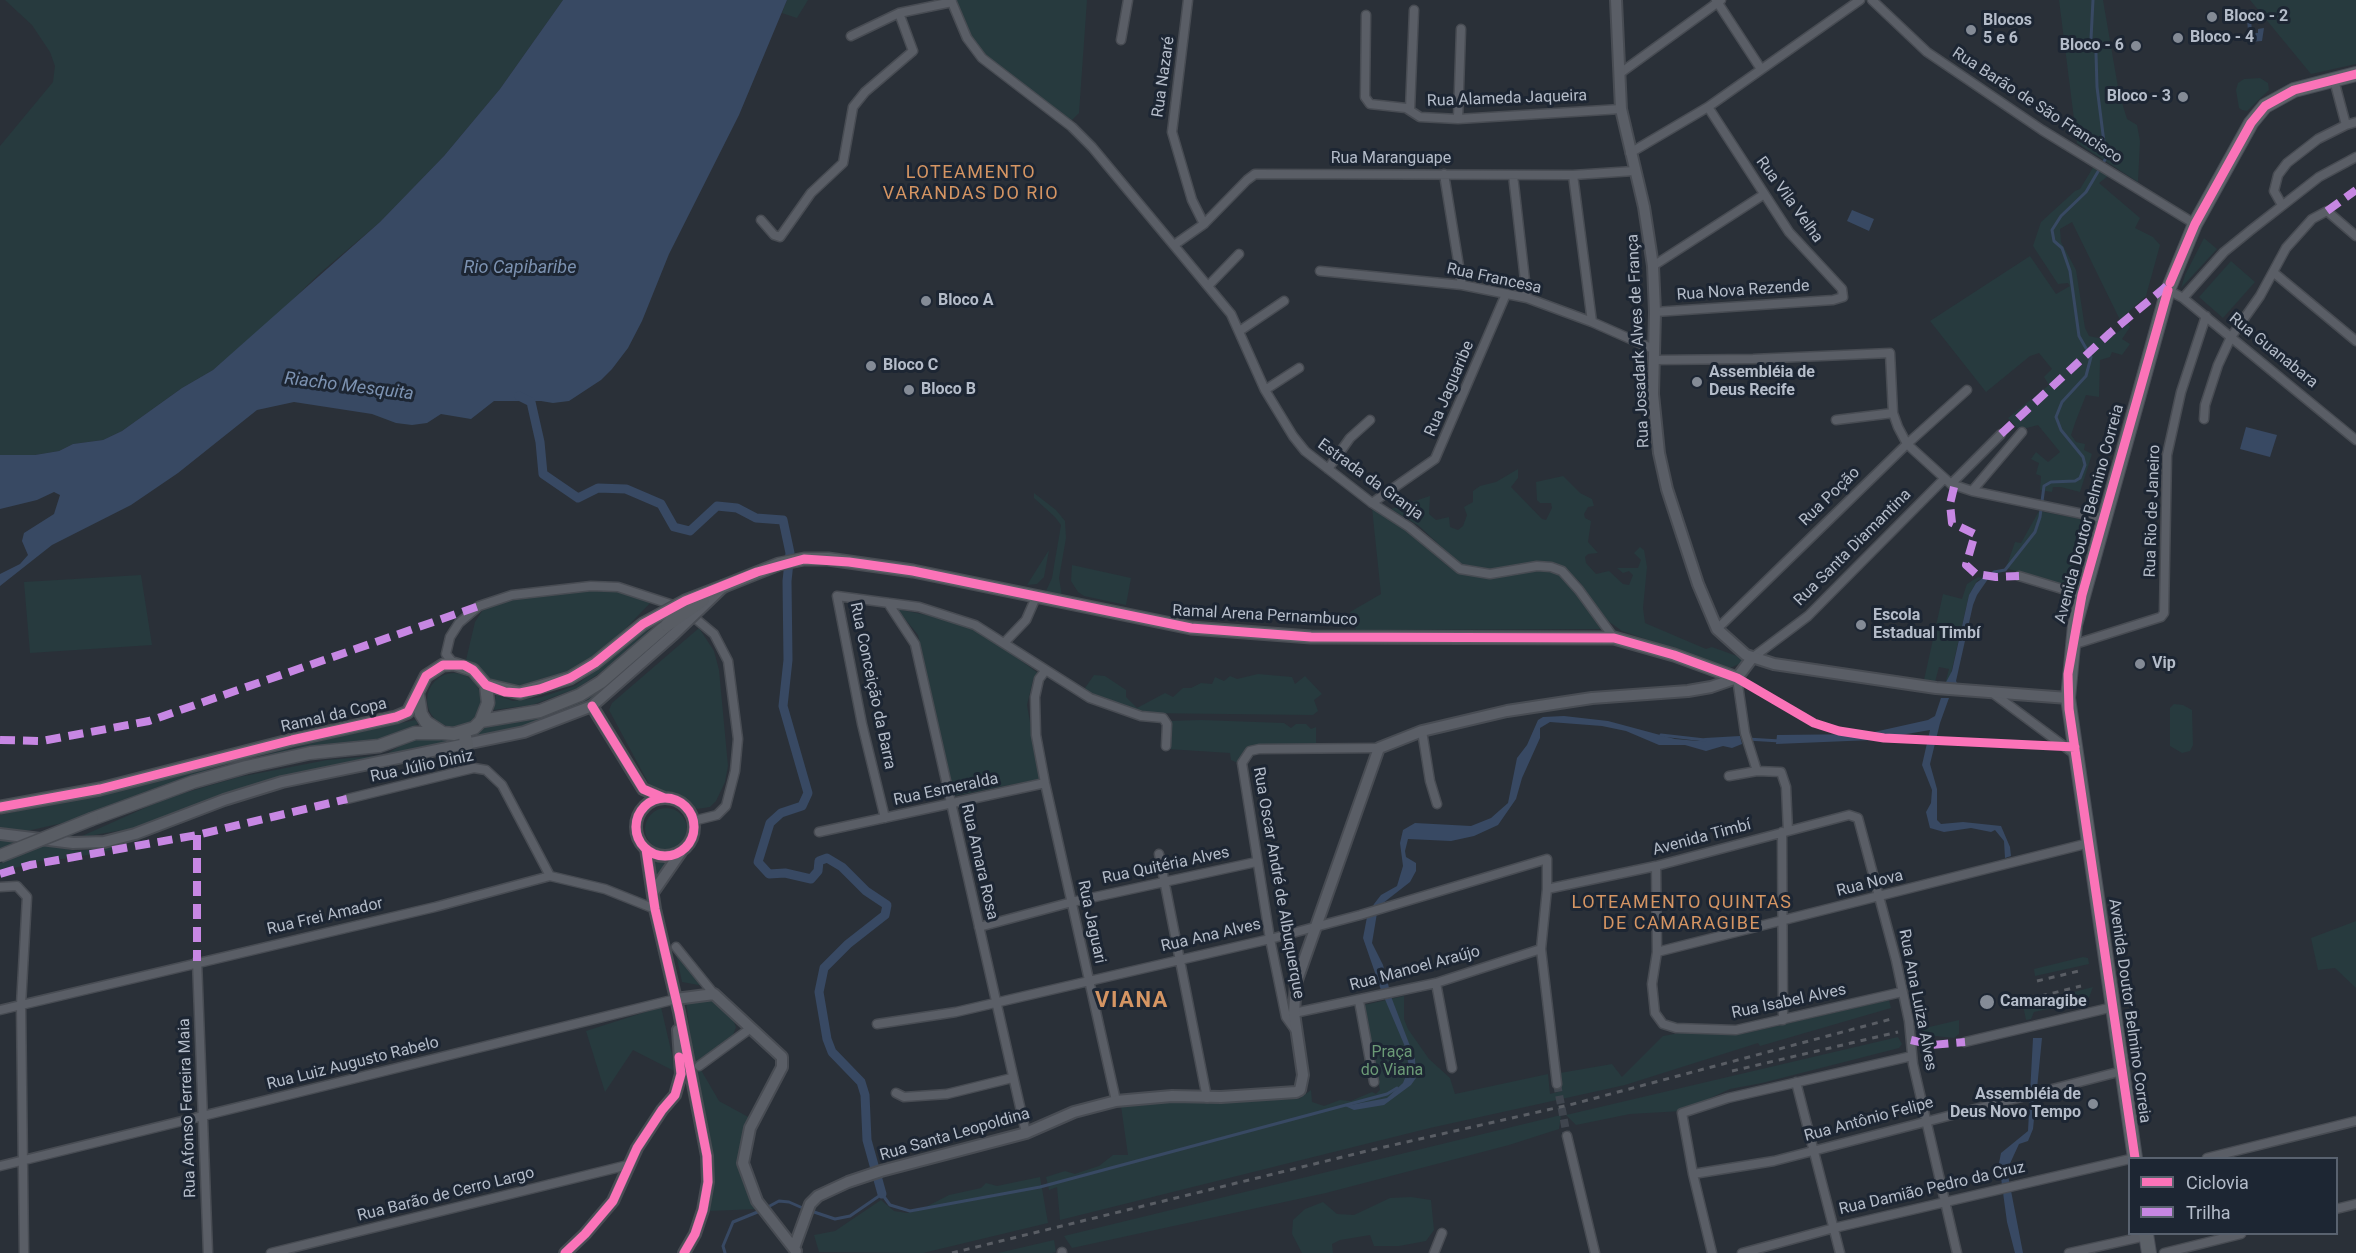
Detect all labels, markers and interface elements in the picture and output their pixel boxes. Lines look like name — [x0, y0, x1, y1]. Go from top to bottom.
place label: Bloco - 2 — [2224, 7, 2288, 27]
marker: Bloco - 2 — [2205, 10, 2219, 24]
place label: Blocos 5 e 6 — [1983, 11, 2032, 49]
marker: Blocos 5 e 6 — [1964, 23, 1978, 37]
place label: Bloco - 4 — [2190, 28, 2254, 48]
marker: Bloco - 4 — [2171, 31, 2185, 45]
street label: Rua Nazaré — [1149, 35, 1179, 119]
place label: Bloco - 6 — [2060, 36, 2124, 56]
marker: Bloco - 6 — [2129, 39, 2143, 53]
street label: Rua Barão de São Francisco — [1948, 44, 2126, 168]
street label: Rua Alameda Jaqueira — [1427, 87, 1587, 111]
place label: Bloco - 3 — [2107, 87, 2171, 107]
marker: Bloco - 3 — [2176, 90, 2190, 104]
street label: Rua Maranguape — [1331, 149, 1451, 169]
street label: Rua Vila Velha — [1751, 153, 1827, 247]
district label: LOTEAMENTO VARANDAS DO RIO — [883, 162, 1059, 204]
street label: Rua Josadark Alves de França — [1624, 234, 1654, 448]
water label: Rio Capibaribe — [464, 257, 576, 279]
street label: Rua Francesa — [1445, 260, 1543, 298]
street label: Rua Nova Rezende — [1676, 277, 1810, 305]
place label: Bloco A — [938, 291, 994, 311]
marker: Bloco A — [919, 294, 933, 308]
street label: Rua Guanabara — [2225, 309, 2321, 393]
street label: Rua Jaguaribe — [1421, 338, 1479, 440]
place label: Bloco C — [883, 356, 938, 376]
marker: Bloco C — [864, 359, 878, 373]
place label: Assembléia de Deus Recife — [1709, 363, 1815, 401]
water label: Riacho Mesquita — [283, 368, 415, 406]
marker: Assembléia de Deus Recife — [1690, 375, 1704, 389]
place label: Bloco B — [921, 380, 976, 400]
marker: Bloco B — [902, 383, 916, 397]
street label: Avenida Doutor Belmino Correia — [2051, 402, 2129, 626]
street label: Estrada da Granja — [1313, 435, 1427, 525]
street label: Rua Rio de Janeiro — [2141, 444, 2165, 578]
street label: Rua Poção — [1796, 463, 1864, 531]
street label: Rua Santa Diamantina — [1790, 485, 1916, 611]
street label: Rua Conceição da Barra — [845, 601, 899, 771]
street label: Ramal Arena Pernambuco — [1172, 602, 1358, 630]
place label: Escola Estadual Timbí — [1873, 606, 1980, 644]
marker: Escola Estadual Timbí — [1854, 618, 1868, 632]
place label: Vip — [2152, 654, 2176, 674]
marker: Vip — [2133, 657, 2147, 671]
street label: Ramal da Copa — [279, 694, 389, 738]
street label: Rua Júlio Diniz — [369, 747, 475, 787]
street label: Rua Oscar André de Albuquerque — [1248, 766, 1308, 1000]
street label: Rua Esmeralda — [892, 770, 1000, 810]
street label: Rua Amara Rosa — [956, 802, 1002, 922]
street label: Avenida Timbí — [1651, 816, 1753, 860]
street label: Rua Quitéria Alves — [1101, 843, 1231, 889]
street label: Rua Nova — [1835, 866, 1905, 902]
street label: Rua Jaguari — [1073, 879, 1109, 965]
district label: LOTEAMENTO QUINTAS DE CAMARAGIBE — [1572, 892, 1792, 934]
street label: Rua Frei Amador — [265, 894, 385, 940]
street label: Avenida Doutor Belmino Correia — [2104, 898, 2154, 1124]
street label: Rua Ana Alves — [1159, 915, 1263, 957]
street label: Rua Ana Luiza Alves — [1894, 928, 1940, 1072]
street label: Rua Manoel Araújo — [1348, 942, 1482, 996]
street label: Rua Isabel Alves — [1730, 980, 1848, 1024]
district label: VIANA — [1095, 988, 1169, 1014]
place label: Camaragibe — [2000, 992, 2087, 1012]
marker: Camaragibe — [1978, 993, 1996, 1011]
street label: Rua Afonso Ferreira Maia — [175, 1018, 201, 1198]
street label: Rua Luiz Augusto Rabelo — [265, 1033, 441, 1095]
park label: Praça do Viana — [1361, 1043, 1423, 1081]
place label: Assembléia de Deus Novo Tempo — [1950, 1085, 2081, 1123]
street label: Rua Antônio Felipe — [1802, 1094, 1936, 1146]
marker: Assembléia de Deus Novo Tempo — [2086, 1097, 2100, 1111]
street label: Rua Santa Leopoldina — [878, 1104, 1032, 1166]
legend — [2128, 1157, 2338, 1235]
street label: Rua Damião Pedro da Cruz — [1837, 1158, 2027, 1220]
street label: Rua Barão de Cerro Largo — [355, 1164, 537, 1226]
text: Ciclovia — [2186, 1172, 2249, 1193]
text: Trilha — [2186, 1202, 2231, 1223]

